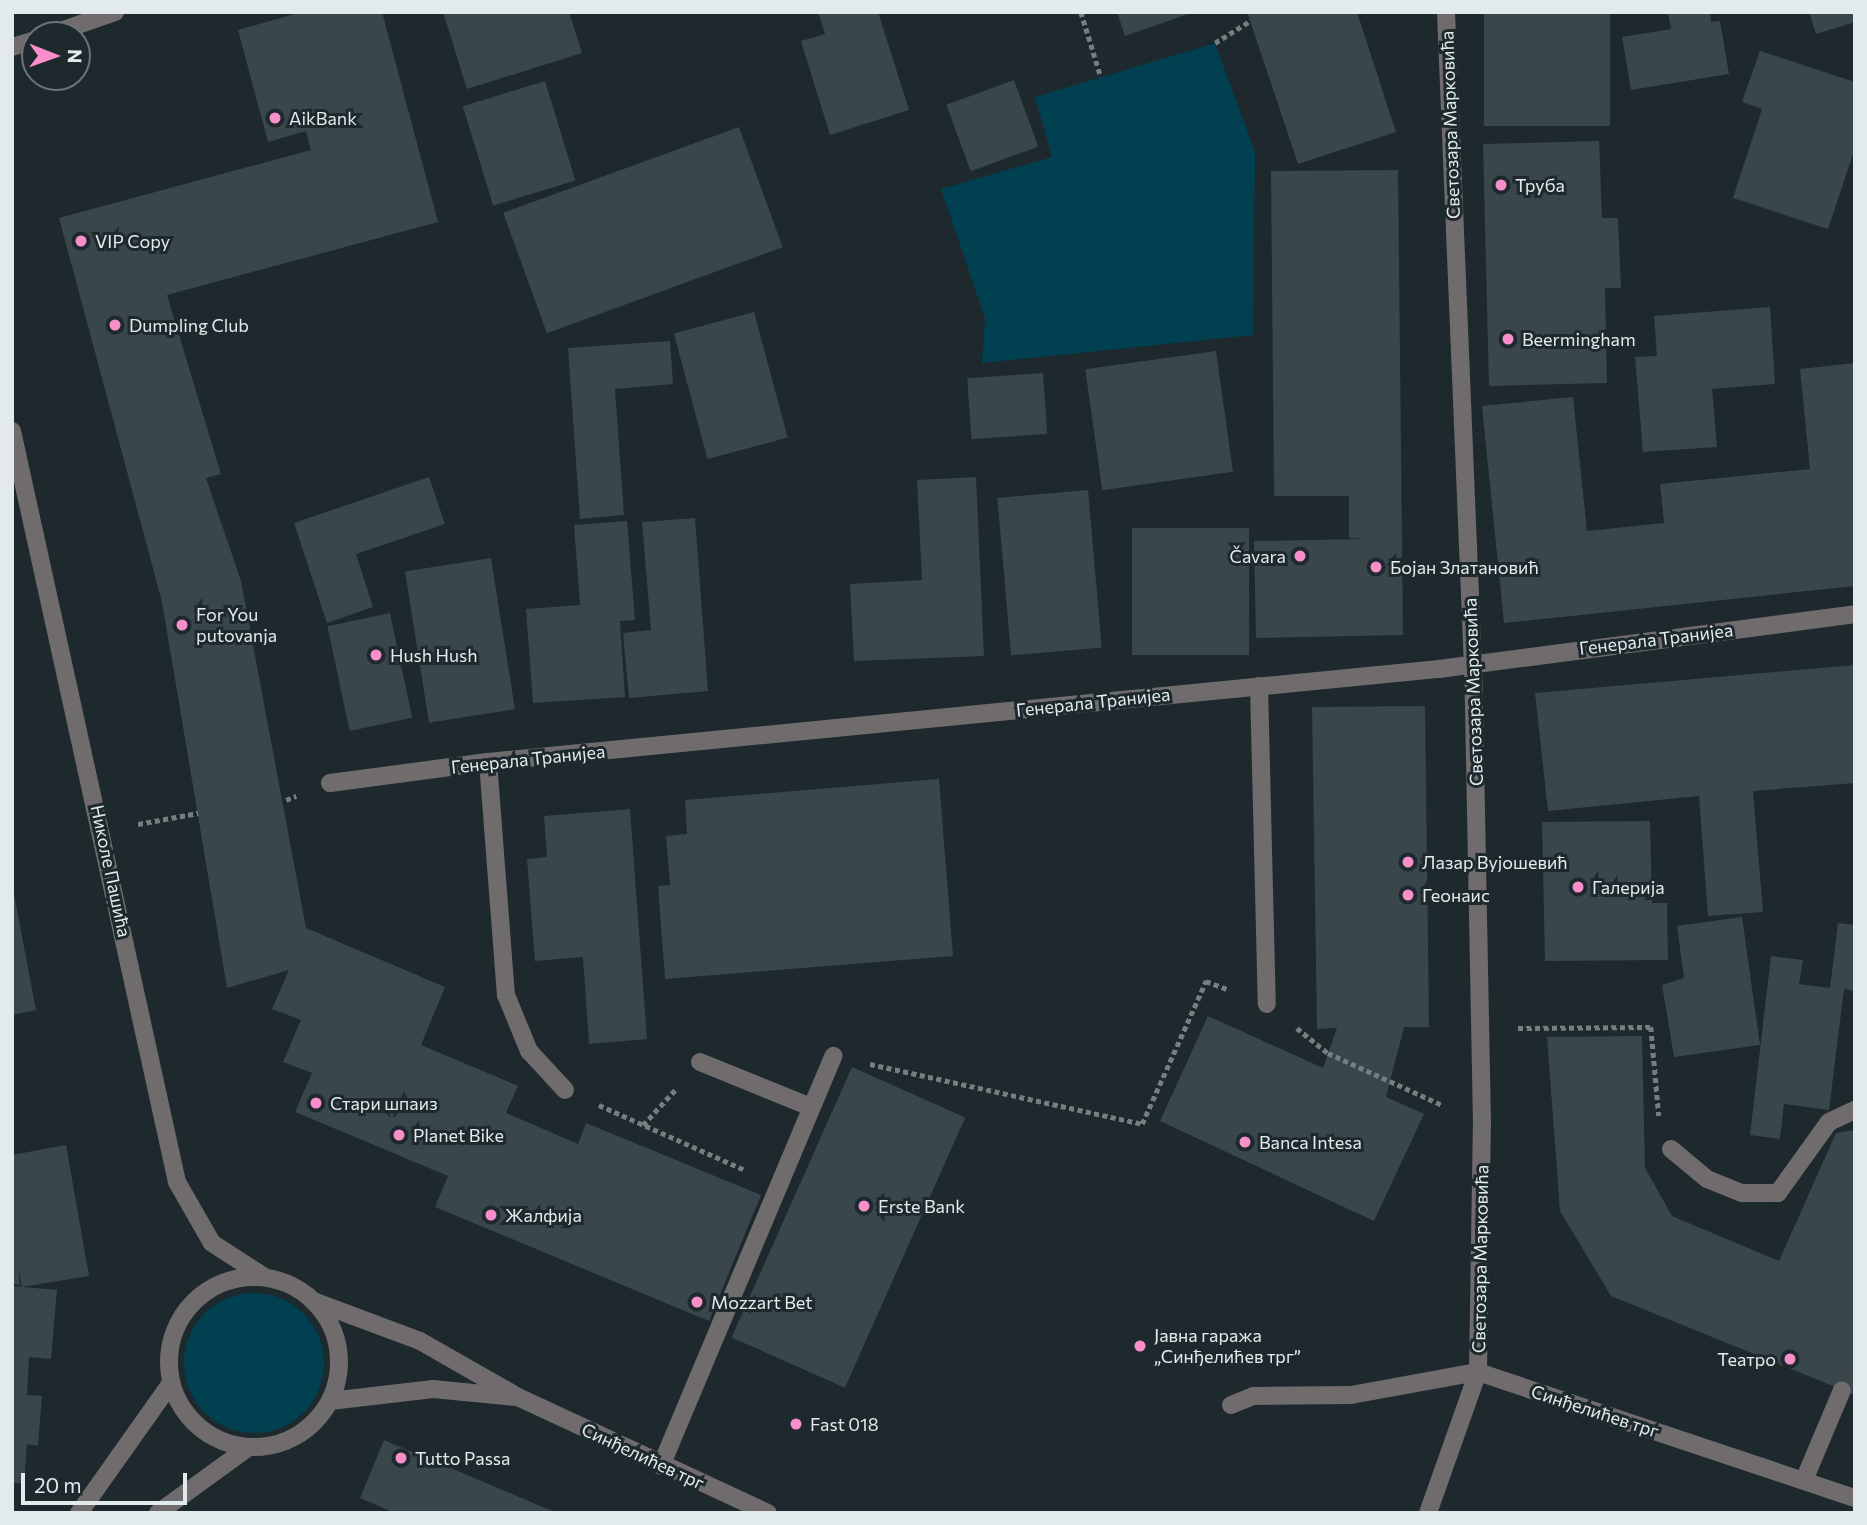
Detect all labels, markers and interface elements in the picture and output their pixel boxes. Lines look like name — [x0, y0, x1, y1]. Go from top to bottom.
north arrow — [21, 21, 91, 91]
street label: Светозара Марковића — [1436, 31, 1464, 219]
text: N — [64, 49, 87, 64]
place label: AikBank — [289, 107, 357, 129]
marker: AikBank — [267, 110, 283, 126]
place label: Труба — [1515, 174, 1565, 196]
marker: Труба — [1493, 177, 1509, 193]
place label: VIP Copy — [95, 230, 170, 252]
marker: VIP Copy — [73, 233, 89, 249]
place label: Dumpling Club — [129, 314, 249, 336]
marker: Dumpling Club — [107, 317, 123, 333]
place label: Beermingham — [1522, 328, 1636, 350]
marker: Beermingham — [1500, 331, 1516, 347]
place label: Čavara — [1230, 545, 1286, 567]
marker: Čavara — [1292, 548, 1308, 564]
place label: Бојан Златановић — [1390, 556, 1539, 578]
marker: Бојан Златановић — [1368, 559, 1384, 575]
street label: Светозара Марковића — [1459, 598, 1487, 786]
place label: For You putovanja — [196, 604, 277, 646]
marker: For You putovanja — [174, 617, 190, 633]
street label: Генерала Транијеа — [1578, 619, 1734, 659]
place label: Hush Hush — [390, 644, 478, 666]
marker: Hush Hush — [368, 647, 384, 663]
street label: Генерала Транијеа — [1015, 683, 1171, 721]
street label: Генерала Транијеа — [450, 740, 606, 778]
street label: Николе Пашића — [86, 803, 136, 939]
place label: Лазар Вујошевић — [1422, 851, 1568, 873]
marker: Лазар Вујошевић — [1400, 854, 1416, 870]
place label: Галерија — [1592, 876, 1665, 898]
marker: Галерија — [1570, 879, 1586, 895]
place label: Геонаис — [1422, 884, 1490, 906]
marker: Геонаис — [1400, 887, 1416, 903]
place label: Стари шпаиз — [330, 1092, 438, 1114]
marker: Стари шпаиз — [308, 1095, 324, 1111]
place label: Planet Bike — [413, 1124, 504, 1146]
marker: Planet Bike — [391, 1127, 407, 1143]
place label: Banca Intesa — [1259, 1131, 1362, 1153]
marker: Banca Intesa — [1237, 1134, 1253, 1150]
street label: Светозара Марковића — [1468, 1165, 1492, 1353]
place label: Erste Bank — [878, 1195, 965, 1217]
marker: Erste Bank — [856, 1198, 872, 1214]
place label: Жалфија — [505, 1204, 582, 1226]
marker: Жалфија — [483, 1207, 499, 1223]
place label: Mozzart Bet — [711, 1291, 813, 1313]
marker: Mozzart Bet — [689, 1294, 705, 1310]
place label: Јавна гаража „Синђелићев трг” — [1154, 1325, 1301, 1368]
marker: Јавна гаража „Синђелићев трг” — [1132, 1338, 1148, 1354]
place label: Театро — [1717, 1348, 1776, 1370]
marker: Театро — [1782, 1351, 1798, 1367]
street label: Синђелићев трг — [1528, 1380, 1662, 1442]
place label: Fast 018 — [810, 1413, 879, 1435]
marker: Fast 018 — [788, 1416, 804, 1432]
street label: Синђелићев трг — [578, 1418, 708, 1494]
place label: Tutto Passa — [415, 1447, 510, 1469]
marker: Tutto Passa — [393, 1450, 409, 1466]
scale bar — [24, 1458, 191, 1502]
text: 20 m — [34, 1472, 82, 1497]

